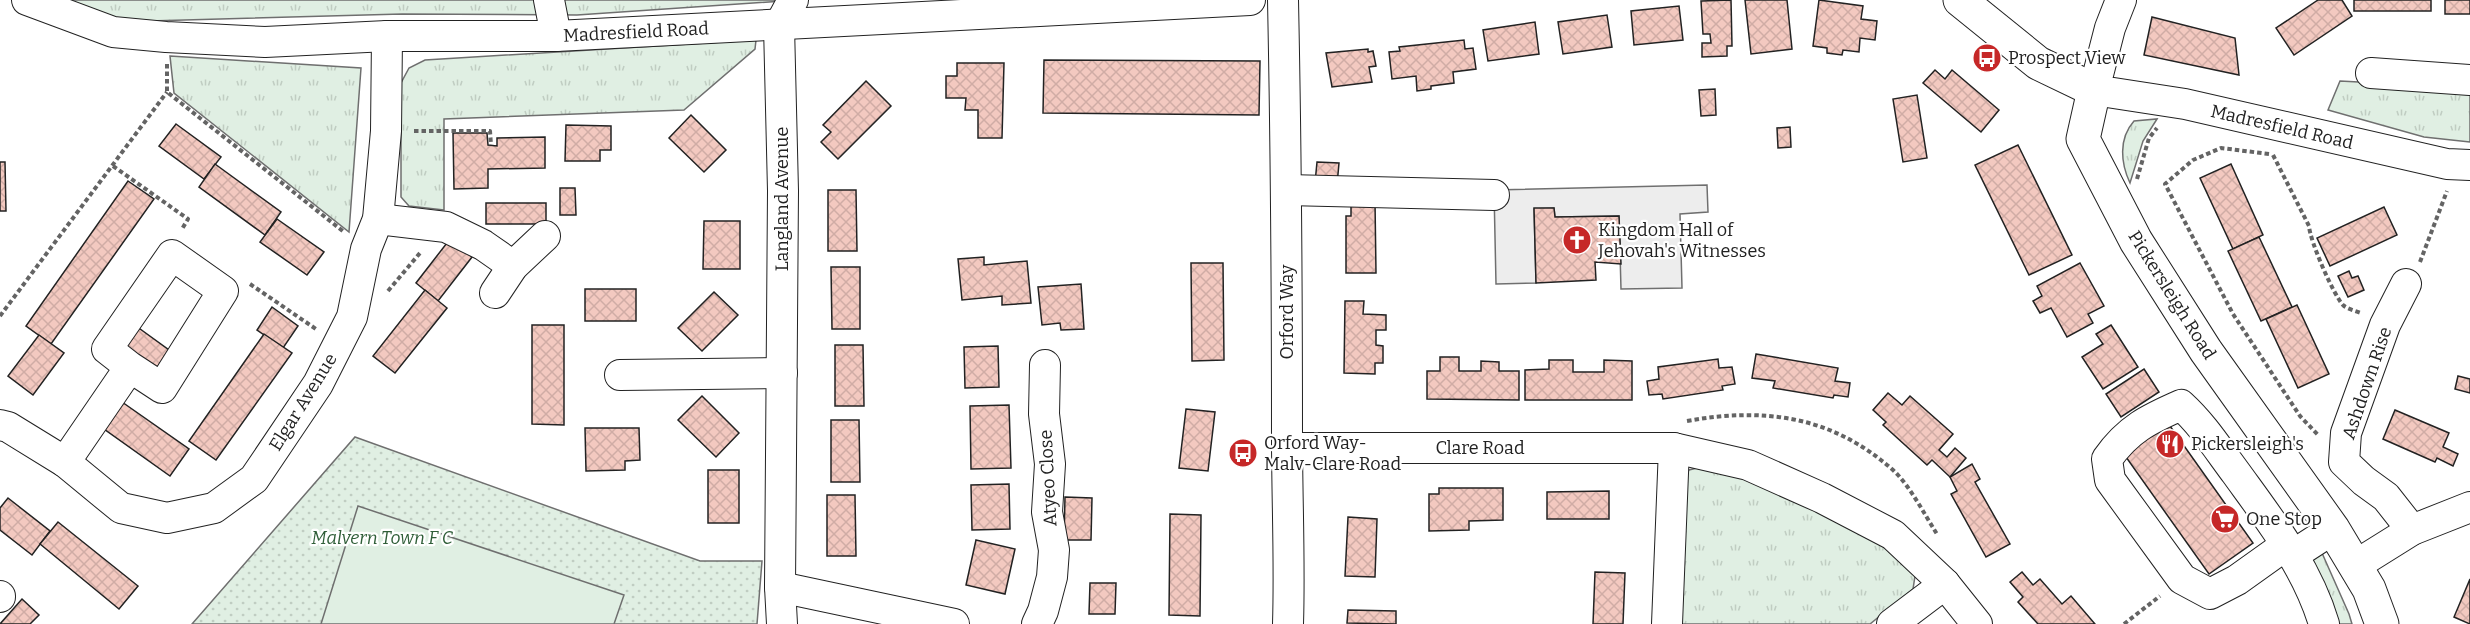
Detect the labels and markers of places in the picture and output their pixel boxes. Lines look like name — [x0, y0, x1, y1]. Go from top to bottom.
bus stop icon: Prospect View — [1971, 42, 2003, 74]
place label: Prospect View — [2008, 47, 2126, 69]
place label: Kingdom Hall of Jehovah's Witnesses — [1597, 219, 1766, 262]
church icon: Kingdom Hall of Jehovah's Witnesses — [1561, 224, 1593, 256]
restaurant icon: Pickersleigh's — [2154, 428, 2186, 460]
place label: Orford Way- Malv-Clare Road — [1264, 432, 1401, 475]
place label: Pickersleigh's — [2191, 433, 2304, 455]
bus stop icon: Orford Way- Malv-Clare Road — [1227, 437, 1259, 469]
supermarket icon: One Stop — [2209, 503, 2241, 535]
place label: One Stop — [2246, 508, 2322, 530]

